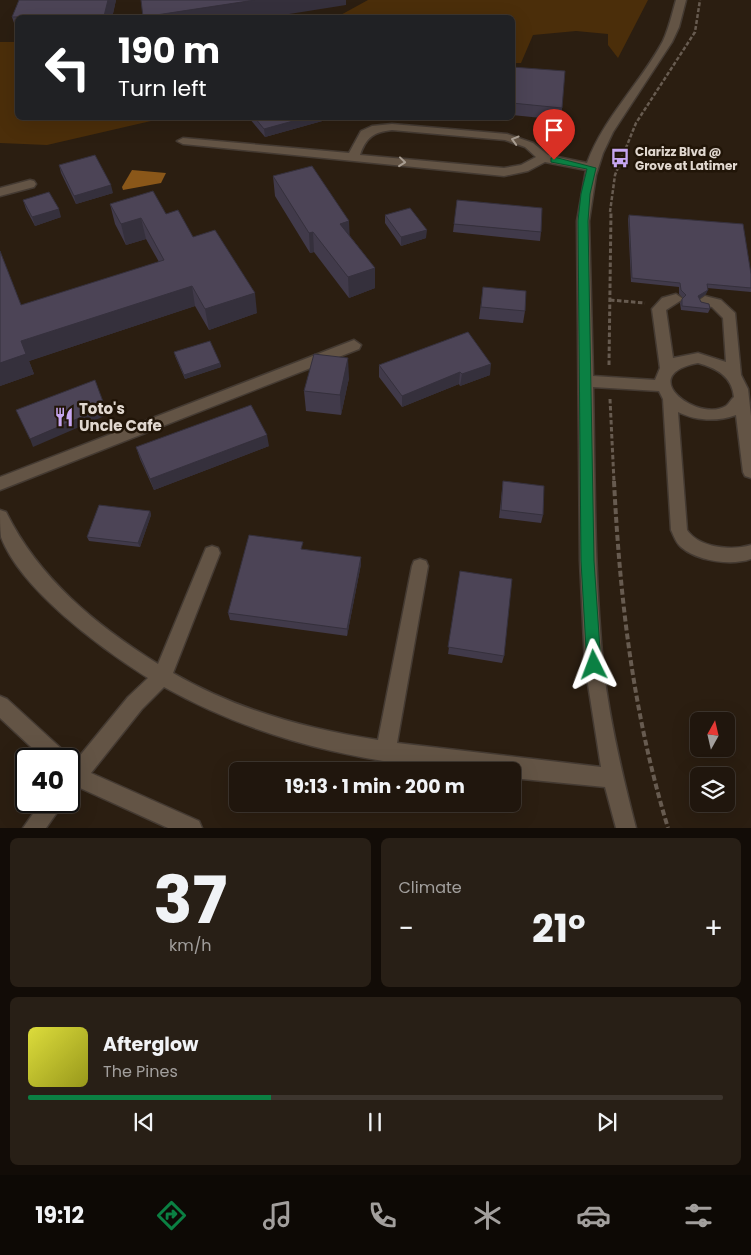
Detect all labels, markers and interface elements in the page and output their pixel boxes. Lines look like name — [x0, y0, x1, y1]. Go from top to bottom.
text: 190 m — [118, 26, 220, 75]
icon: left — [35, 35, 100, 100]
text: Turn left — [118, 73, 206, 104]
pin — [533, 109, 575, 160]
icon: arrive — [540, 116, 568, 144]
one-way arrow — [512, 135, 520, 145]
place label: Clarizz Blvd @ Grove at Latimer — [635, 143, 737, 174]
bus stop icon: Clarizz Blvd @ Grove at Latimer — [609, 147, 631, 169]
one-way arrow — [398, 156, 406, 167]
place label: Toto's Uncle Cafe — [79, 398, 162, 436]
restaurant icon: Toto's Uncle Cafe — [53, 406, 75, 428]
position arrow — [567, 638, 619, 690]
north arrow — [690, 712, 735, 758]
map controls — [690, 712, 735, 812]
speed limit sign: 40 — [15, 748, 80, 813]
button: layers — [690, 767, 735, 812]
text: 19:13 · 1 min · 200 m — [285, 773, 465, 800]
text: 37 — [153, 855, 227, 946]
text: Climate — [399, 876, 462, 899]
text: 21° — [532, 902, 586, 955]
text: − — [399, 909, 414, 948]
text: + — [704, 909, 723, 948]
text: km/h — [169, 934, 212, 957]
text: Afterglow — [103, 1031, 198, 1058]
text: The Pines — [103, 1060, 178, 1083]
icon: previous — [130, 1108, 158, 1136]
icon: pause — [361, 1108, 389, 1136]
icon: next — [593, 1108, 621, 1136]
icon: directions — [154, 1198, 189, 1233]
icon: music — [260, 1198, 295, 1233]
icon: phone — [365, 1198, 400, 1233]
icon: climate — [470, 1198, 505, 1233]
icon: car — [576, 1198, 611, 1233]
icon: filters — [681, 1198, 716, 1233]
text: 19:12 — [35, 1200, 84, 1231]

